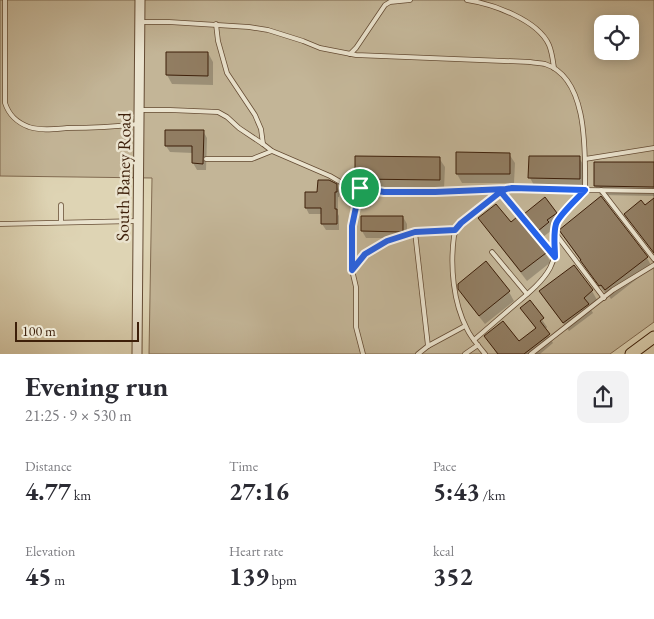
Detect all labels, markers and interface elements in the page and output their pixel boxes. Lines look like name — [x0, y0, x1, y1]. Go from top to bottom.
map controls — [594, 15, 639, 60]
button: locate — [594, 15, 639, 60]
street label: South Baney Road — [110, 112, 136, 242]
pin — [339, 167, 381, 209]
icon: arrive — [346, 174, 374, 202]
scale bar — [15, 319, 139, 342]
text: 100 m — [22, 322, 56, 340]
text: Evening run — [25, 368, 168, 404]
button: share — [577, 371, 629, 423]
text: 21:25 · 9 × 530 m — [25, 405, 132, 426]
text: Distance — [25, 457, 72, 475]
text: Time — [229, 457, 258, 475]
text: Pace — [433, 457, 457, 475]
text: 4.77 — [25, 475, 71, 507]
text: 27:16 — [229, 475, 289, 507]
text: 5:43 — [433, 475, 480, 507]
text: km — [71, 486, 91, 504]
text: /km — [480, 486, 506, 504]
text: Elevation — [25, 542, 75, 560]
text: Heart rate — [229, 542, 283, 560]
text: kcal — [433, 542, 454, 560]
text: 45 — [25, 560, 51, 592]
text: 139 — [229, 560, 269, 592]
text: 352 — [433, 560, 473, 592]
text: m — [51, 571, 65, 589]
text: bpm — [269, 571, 297, 589]

